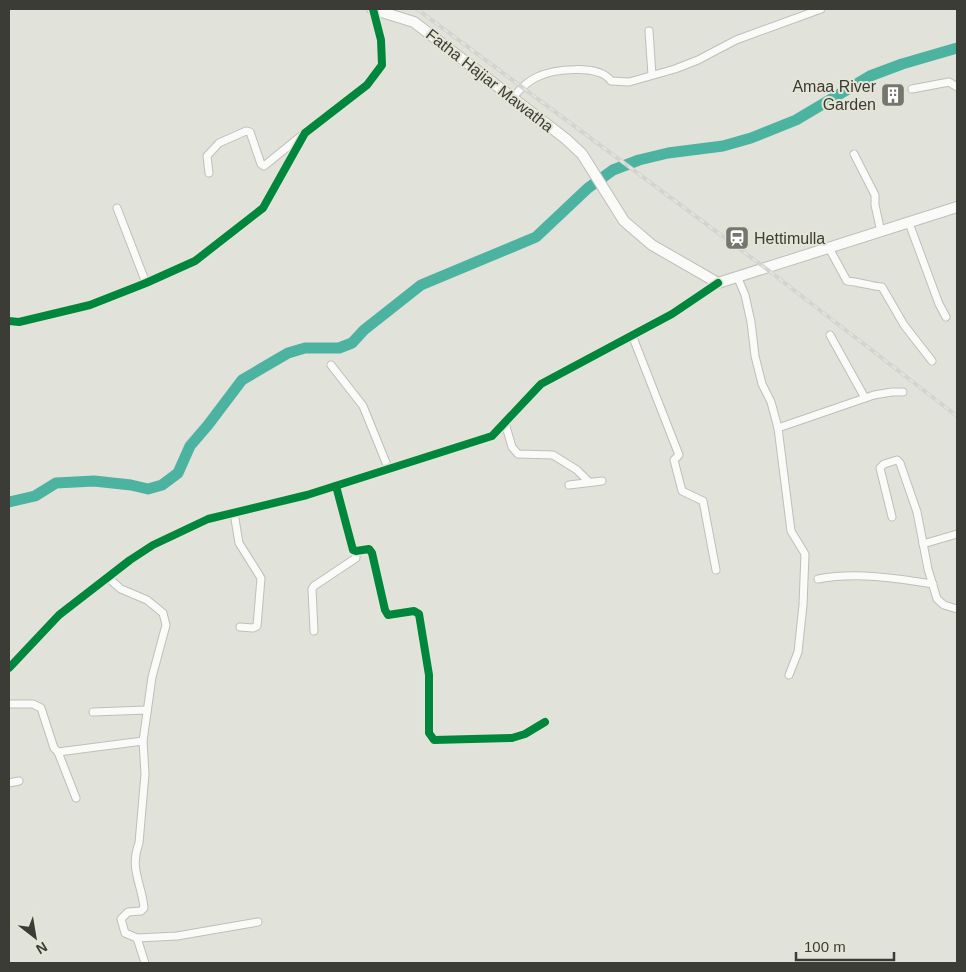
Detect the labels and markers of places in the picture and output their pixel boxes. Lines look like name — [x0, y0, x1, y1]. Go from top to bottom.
place label: Amaa River Garden — [792, 78, 877, 113]
building icon: Amaa River Garden — [880, 82, 906, 108]
station icon: Hettimulla — [724, 225, 750, 251]
place label: Hettimulla — [754, 230, 825, 247]

